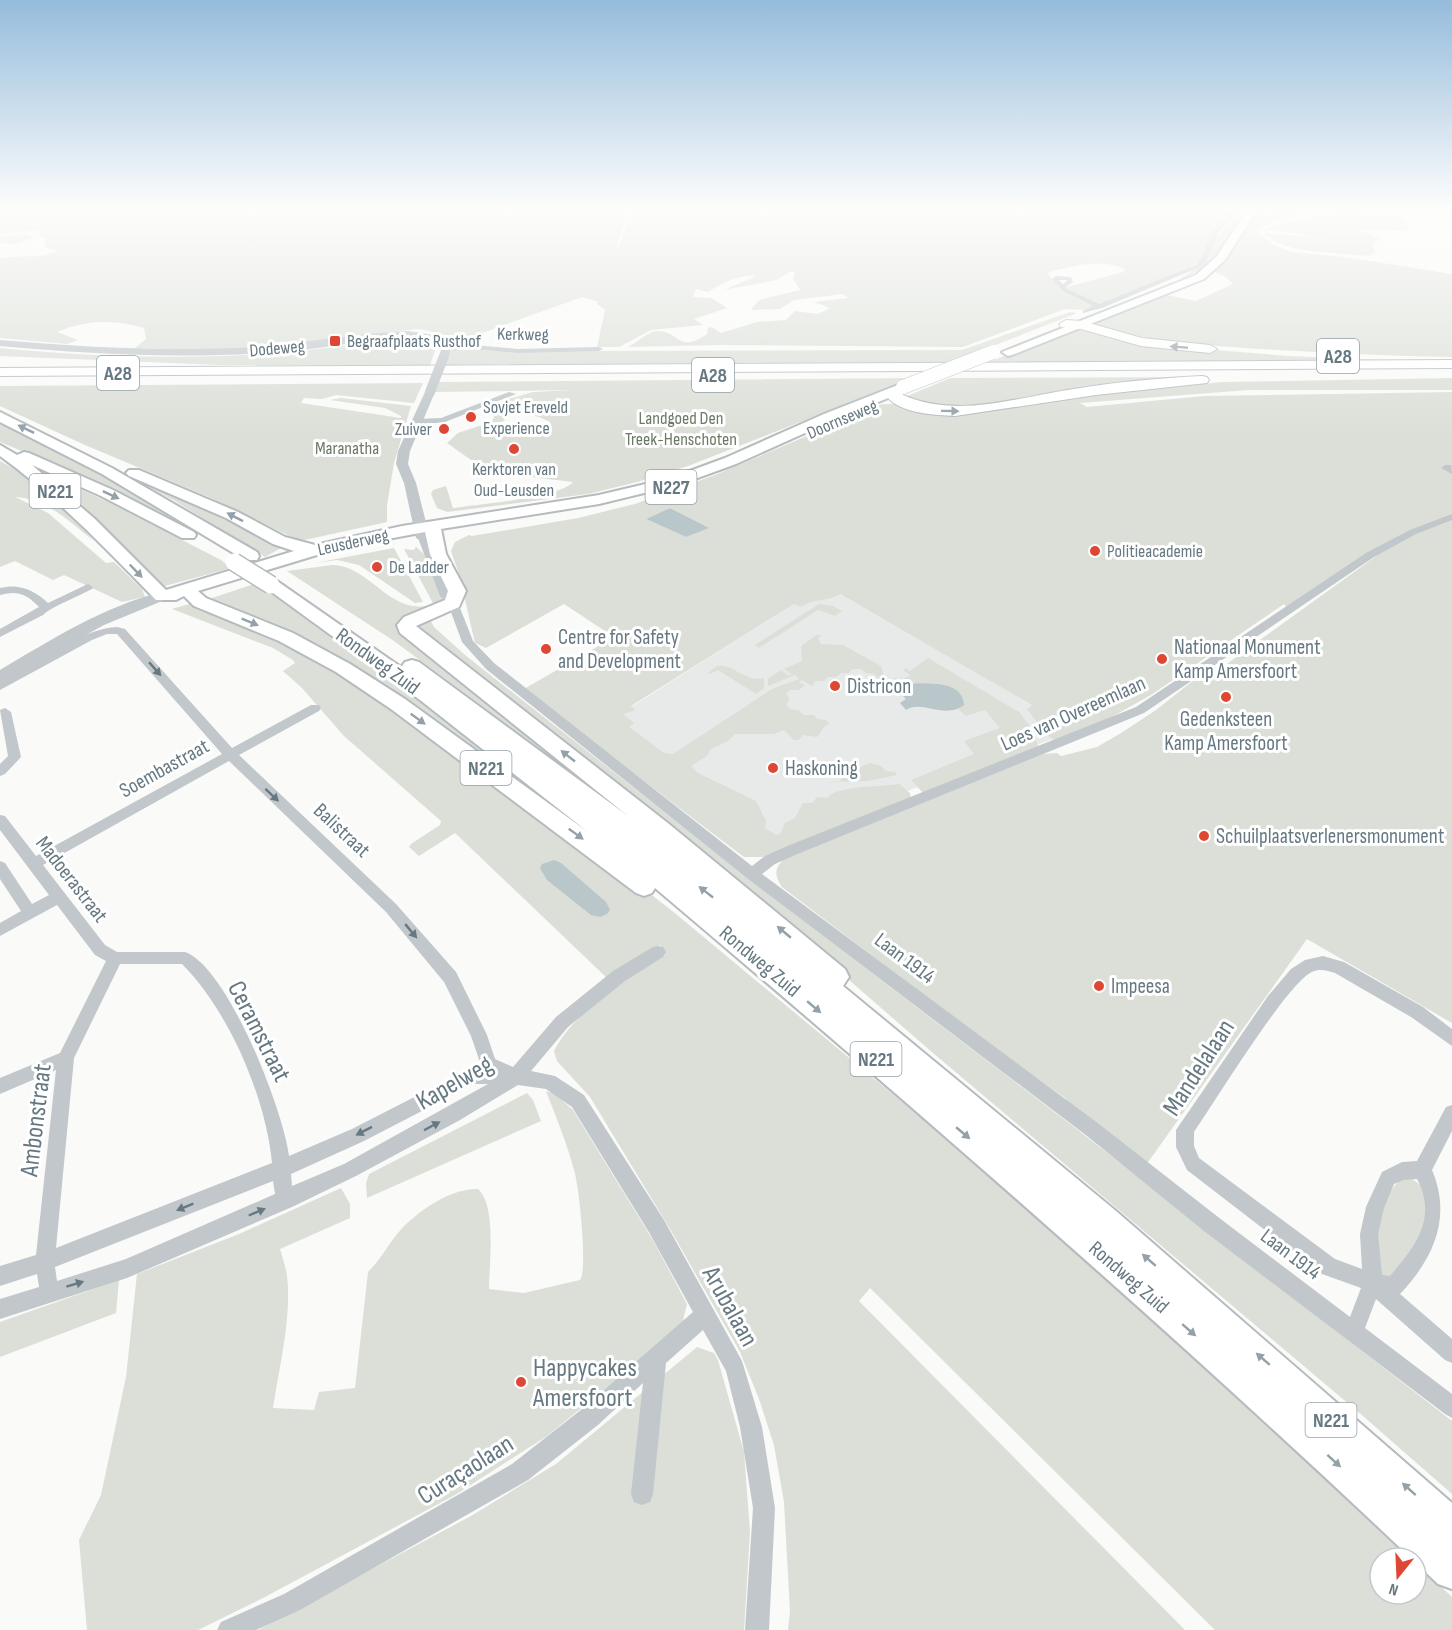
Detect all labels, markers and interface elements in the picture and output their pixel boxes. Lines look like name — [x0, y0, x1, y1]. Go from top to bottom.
street label: Kerkweg — [497, 324, 549, 345]
place label: Begraafplaats Rusthof — [347, 331, 482, 352]
marker: Begraafplaats Rusthof — [328, 334, 342, 348]
street label: Dodeweg — [248, 336, 306, 361]
road number: A28 — [1317, 339, 1359, 373]
one-way arrow — [1169, 342, 1188, 352]
road number: A28 — [97, 356, 139, 390]
road number: A28 — [692, 358, 734, 392]
street label: Doornseweg — [804, 395, 881, 444]
place label: Sovjet Ereveld Experience — [483, 397, 568, 439]
one-way arrow — [941, 406, 960, 416]
park label: Landgoed Den Treek-Henschoten — [625, 408, 737, 450]
marker: Sovjet Ereveld Experience — [464, 410, 478, 424]
place label: Zuiver — [395, 419, 432, 440]
marker: Zuiver — [437, 422, 451, 436]
one-way arrow — [17, 424, 34, 434]
park label: Maranatha — [315, 438, 379, 459]
marker: Kerktoren van Oud-Leusden — [507, 442, 521, 456]
place label: Kerktoren van Oud-Leusden — [472, 459, 556, 501]
road number: N227 — [646, 470, 696, 504]
road number: N221 — [29, 474, 80, 508]
one-way arrow — [103, 491, 120, 500]
one-way arrow — [226, 512, 243, 522]
street label: Leusderweg — [316, 525, 391, 560]
place label: Politieacademie — [1107, 541, 1203, 562]
marker: Politieacademie — [1088, 544, 1102, 558]
place label: De Ladder — [389, 557, 449, 578]
marker: De Ladder — [370, 560, 384, 574]
one-way arrow — [129, 563, 143, 578]
one-way arrow — [241, 618, 259, 627]
street label: Rondweg Zuid — [331, 623, 425, 700]
place label: Centre for Safety and Development — [558, 625, 681, 674]
place label: Nationaal Monument Kamp Amersfoort — [1174, 635, 1321, 684]
marker: Centre for Safety and Development — [539, 642, 553, 656]
marker: Nationaal Monument Kamp Amersfoort — [1155, 652, 1169, 666]
one-way arrow — [148, 661, 161, 677]
street label: Loes van Overeemlaan — [997, 670, 1149, 757]
place label: Districon — [847, 674, 911, 699]
marker: Districon — [828, 679, 842, 693]
marker: Gedenksteen Kamp Amersfoort — [1219, 690, 1233, 704]
place label: Gedenksteen Kamp Amersfoort — [1164, 707, 1288, 756]
one-way arrow — [410, 713, 426, 725]
street label: Soembastraat — [115, 734, 213, 803]
one-way arrow — [560, 750, 575, 762]
road number: N221 — [460, 751, 512, 785]
place label: Haskoning — [785, 756, 858, 781]
marker: Haskoning — [766, 761, 780, 775]
one-way arrow — [265, 787, 279, 801]
street label: Balistraat — [308, 798, 375, 863]
place label: Schuilplaatsverlenersmonument — [1216, 824, 1444, 849]
one-way arrow — [567, 828, 583, 840]
marker: Schuilplaatsverlenersmonument — [1197, 829, 1211, 843]
street label: Madoerastraat — [30, 831, 113, 927]
one-way arrow — [699, 886, 714, 898]
street label: Rondweg Zuid — [714, 920, 805, 1002]
one-way arrow — [404, 923, 417, 938]
one-way arrow — [776, 926, 792, 939]
street label: Laan 1914 — [870, 928, 940, 989]
place label: Impeesa — [1111, 974, 1170, 999]
street label: Ceramstraat — [220, 976, 297, 1087]
marker: Impeesa — [1092, 979, 1106, 993]
one-way arrow — [806, 1000, 822, 1013]
street label: Mandelalaan — [1157, 1014, 1242, 1122]
road number: N221 — [850, 1042, 902, 1076]
street label: Kapelweg — [411, 1049, 498, 1117]
street label: Ambonstraat — [14, 1062, 59, 1179]
one-way arrow — [423, 1121, 440, 1131]
one-way arrow — [955, 1126, 970, 1139]
one-way arrow — [356, 1127, 373, 1136]
one-way arrow — [175, 1202, 193, 1212]
one-way arrow — [248, 1207, 266, 1217]
street label: Laan 1914 — [1256, 1224, 1326, 1285]
street label: Rondweg Zuid — [1084, 1236, 1174, 1319]
one-way arrow — [1141, 1254, 1157, 1267]
street label: Arubalaan — [695, 1260, 764, 1352]
one-way arrow — [66, 1278, 84, 1288]
one-way arrow — [1181, 1323, 1196, 1336]
place label: Happycakes Amersfoort — [532, 1353, 637, 1414]
one-way arrow — [1256, 1353, 1271, 1366]
marker: Happycakes Amersfoort — [514, 1375, 528, 1389]
road number: N221 — [1306, 1403, 1356, 1437]
street label: Curaçaolaan — [412, 1429, 519, 1512]
one-way arrow — [1326, 1454, 1341, 1468]
one-way arrow — [1402, 1483, 1417, 1496]
north arrow — [1368, 1546, 1428, 1606]
text: N — [1387, 1578, 1401, 1599]

